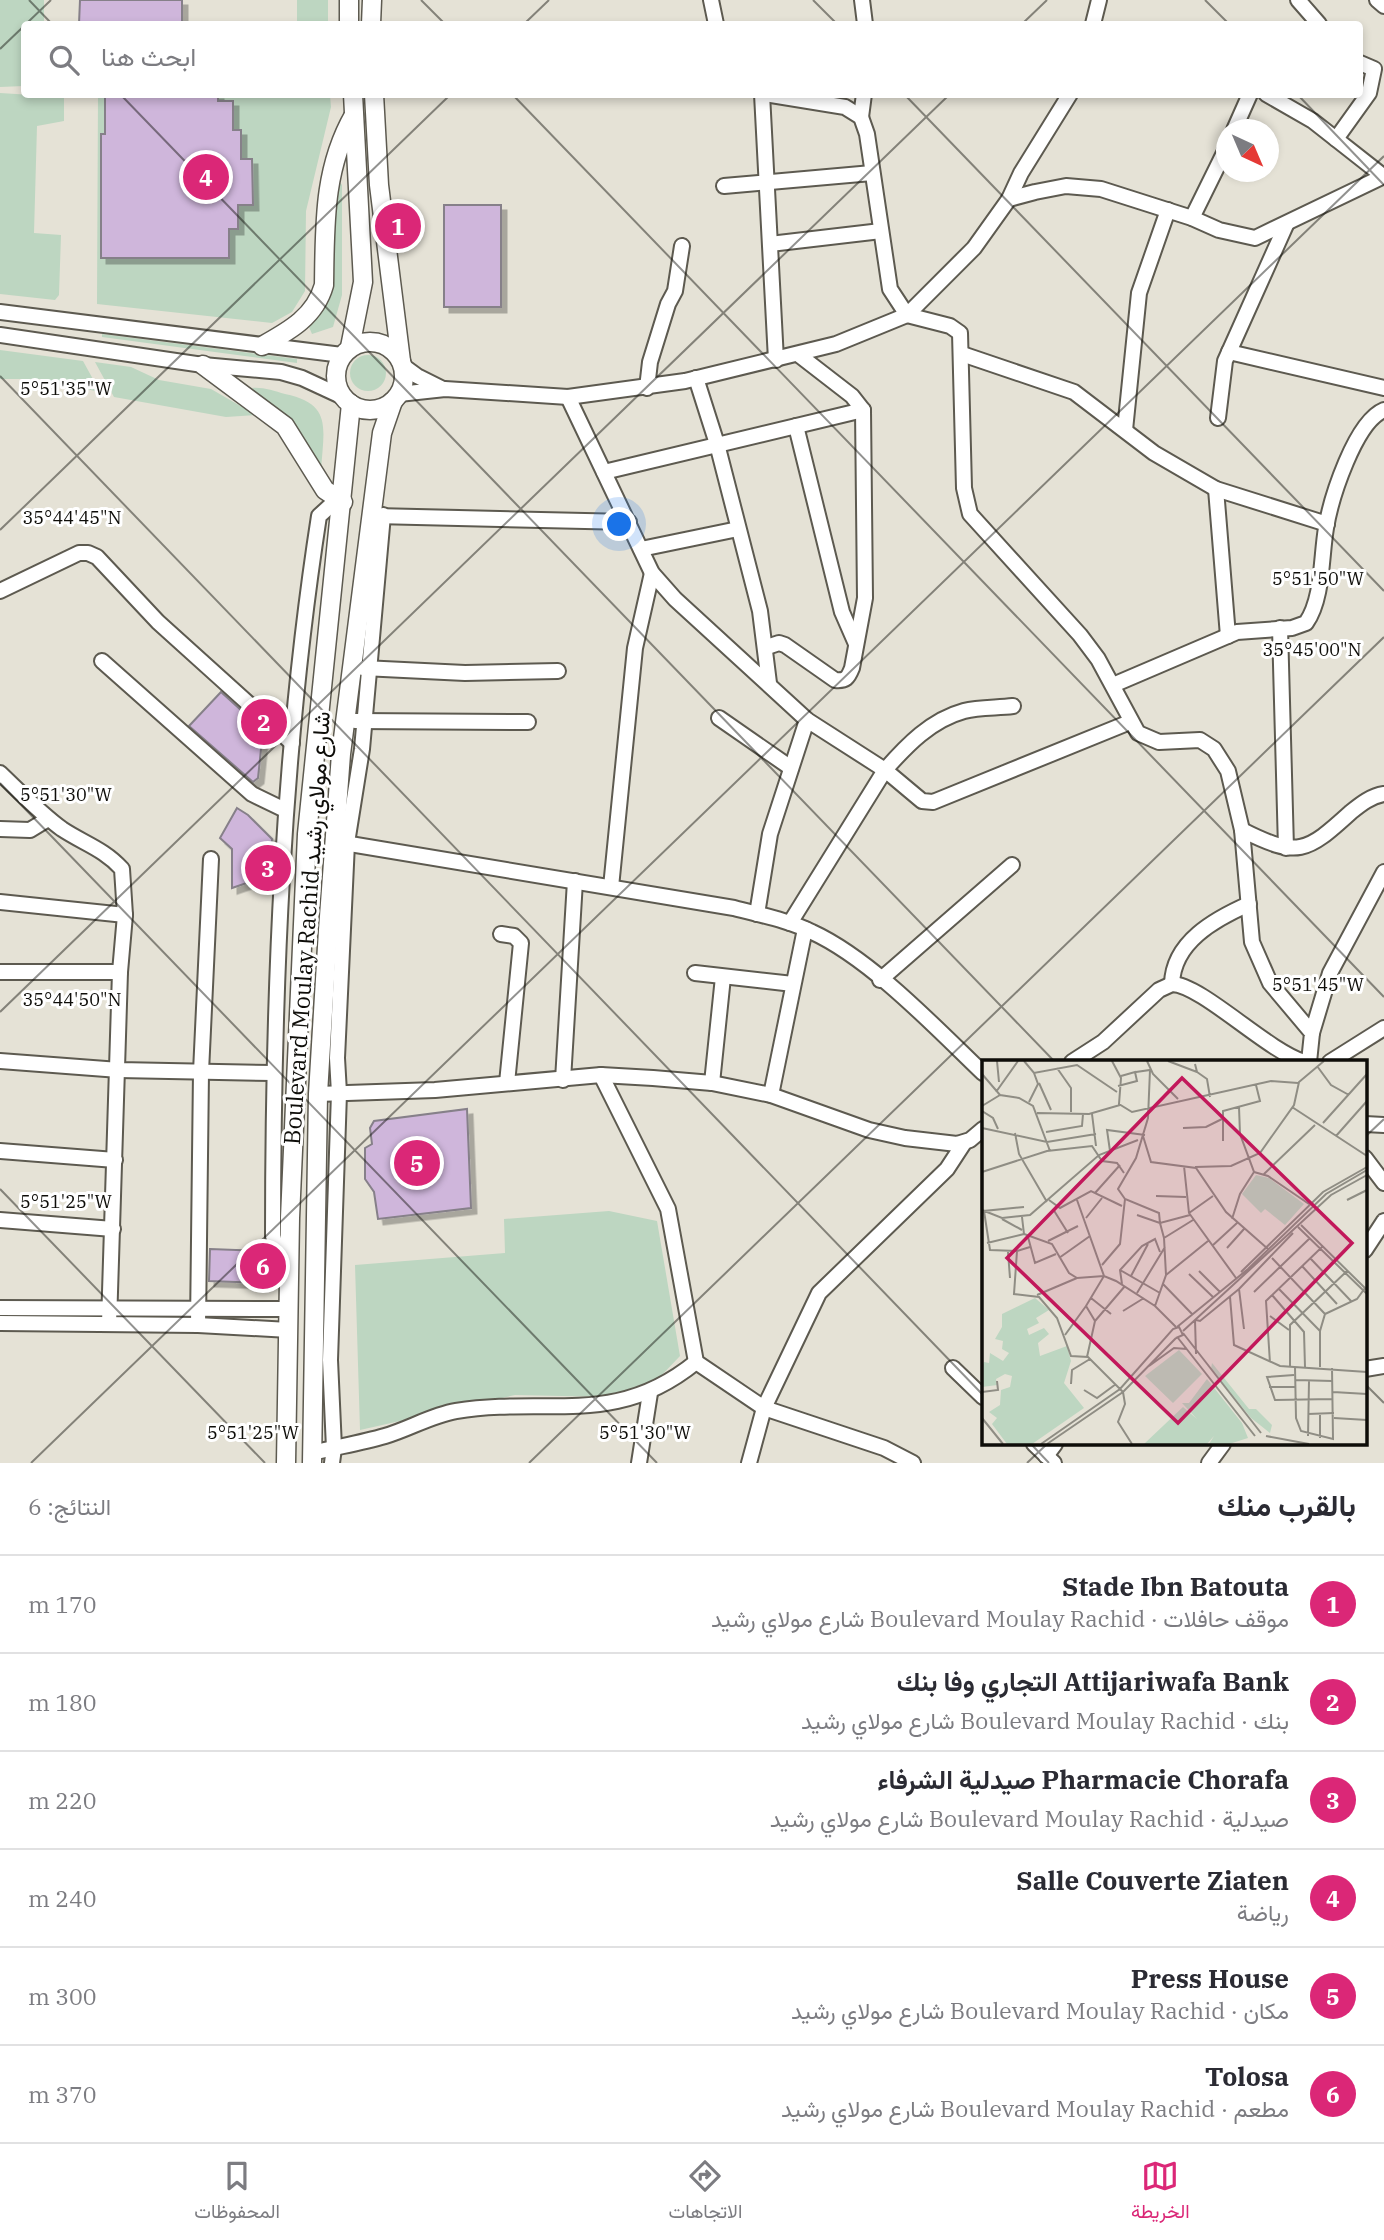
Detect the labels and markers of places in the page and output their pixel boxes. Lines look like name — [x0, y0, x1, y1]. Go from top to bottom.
pin: 4 — [183, 151, 229, 203]
pin: 1 — [375, 200, 421, 252]
pin: 2 — [241, 696, 287, 748]
pin: 3 — [245, 842, 291, 894]
pin: 5 — [394, 1137, 440, 1189]
pin: 6 — [240, 1240, 286, 1292]

